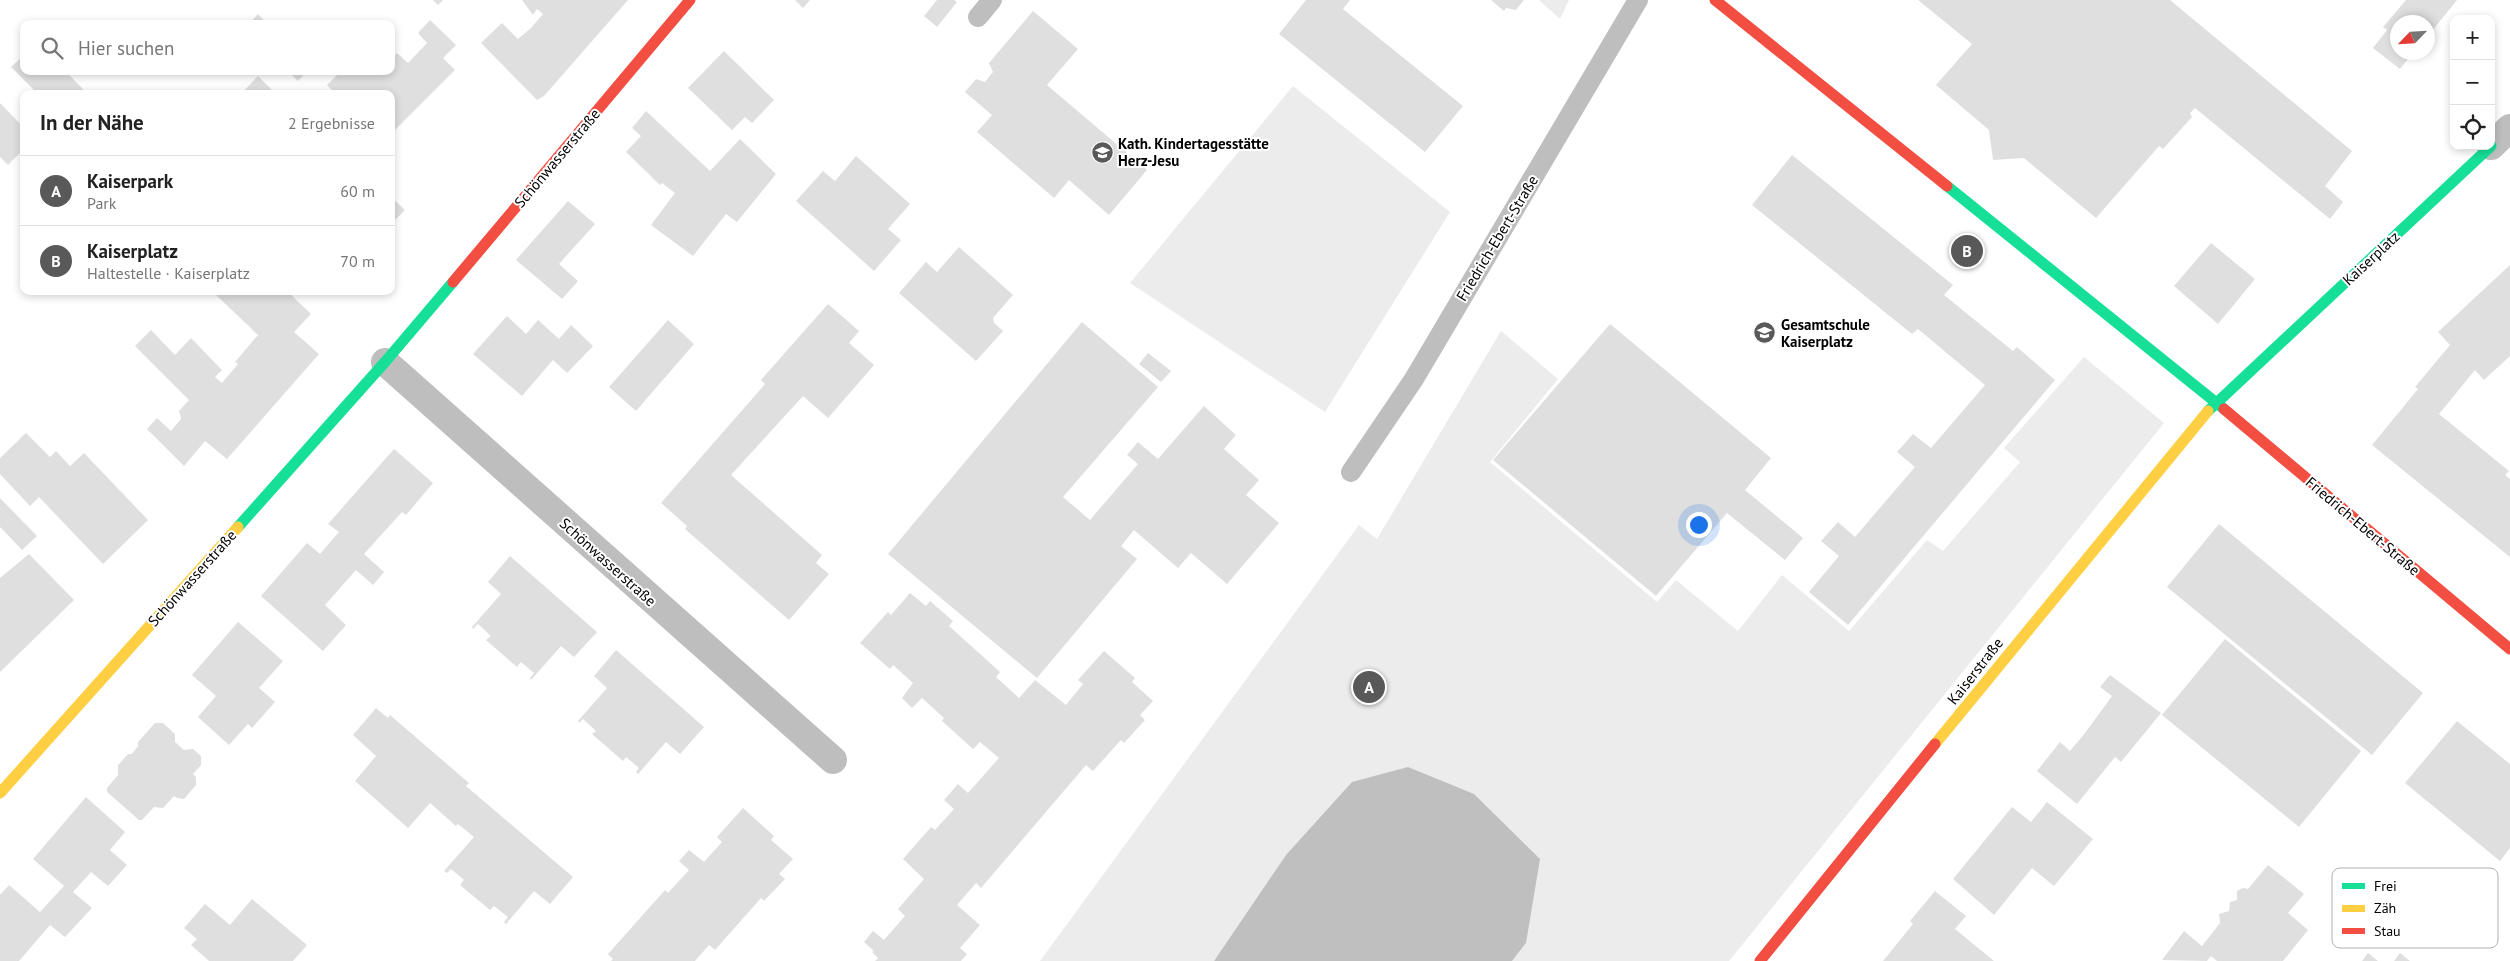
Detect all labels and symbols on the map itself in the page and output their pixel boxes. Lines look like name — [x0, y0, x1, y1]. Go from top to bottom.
north arrow — [2390, 15, 2435, 60]
street label: Schönwasserstraße — [510, 105, 604, 211]
place label: Kath. Kindertagesstätte Herz-Jesu — [1118, 134, 1269, 170]
school or university icon: Kath. Kindertagesstätte Herz-Jesu — [1090, 140, 1114, 164]
street label: Friedrich-Ebert-Straße — [1452, 172, 1542, 304]
street label: Kaiserplatz — [2339, 227, 2403, 289]
pin: B — [1951, 232, 1983, 270]
place label: Gesamtschule Kaiserplatz — [1781, 315, 1870, 351]
school or university icon: Gesamtschule Kaiserplatz — [1753, 321, 1777, 345]
street label: Friedrich-Ebert-Straße — [2302, 473, 2424, 579]
your location — [1686, 512, 1712, 538]
street label: Schönwasserstraße — [556, 514, 660, 610]
street label: Schönwasserstraße — [144, 526, 240, 630]
street label: Kaiserstraße — [1943, 634, 2007, 708]
pin: A — [1353, 668, 1385, 706]
legend — [2332, 868, 2498, 948]
text: Frei — [2374, 877, 2397, 895]
text: Zäh — [2374, 899, 2396, 917]
text: Stau — [2374, 922, 2401, 940]

